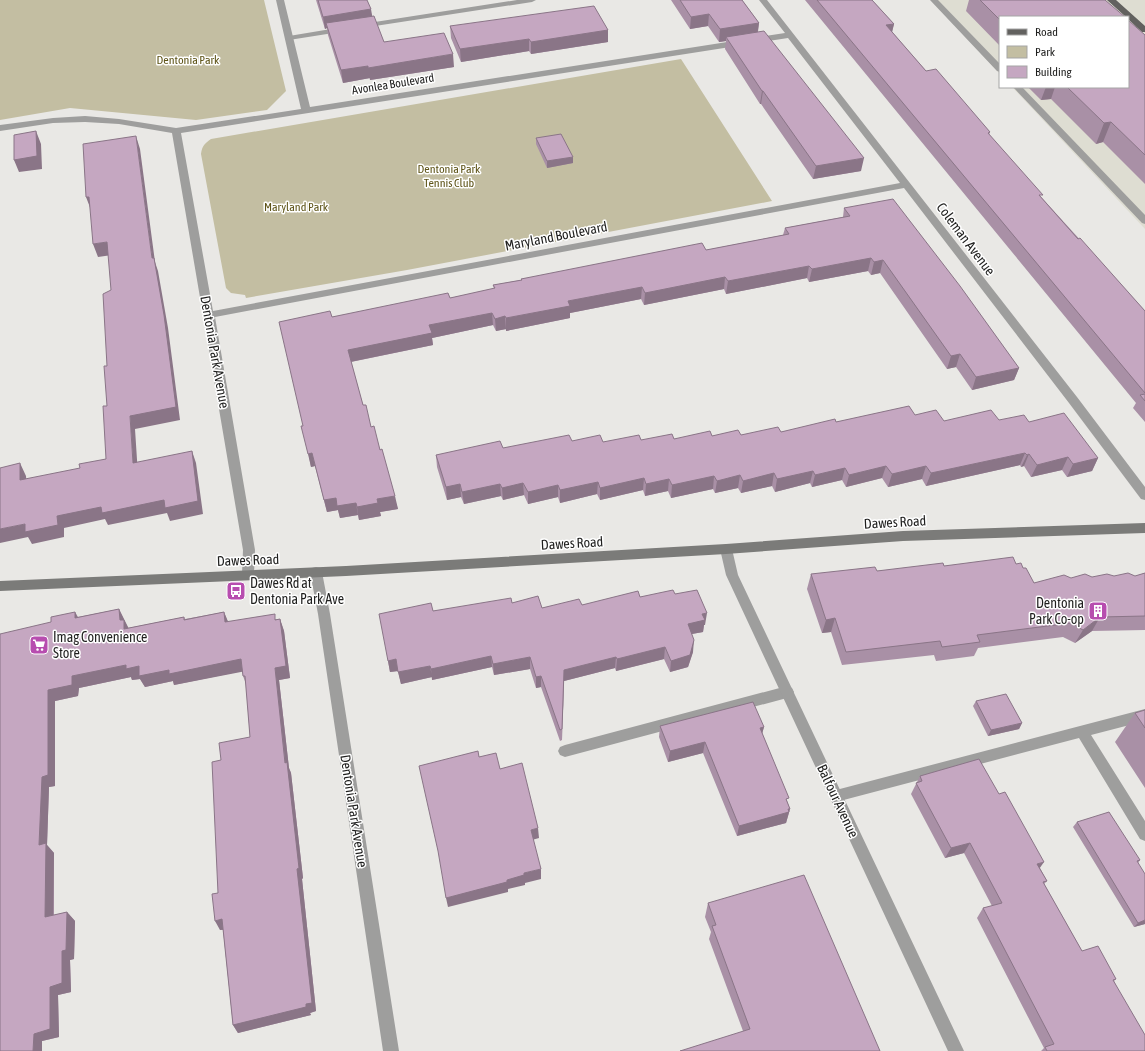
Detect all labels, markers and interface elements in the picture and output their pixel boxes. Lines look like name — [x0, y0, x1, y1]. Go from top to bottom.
legend — [999, 16, 1129, 88]
text: Road — [1035, 25, 1058, 39]
text: Park — [1035, 45, 1056, 59]
park label: Dentonia Park — [157, 53, 220, 67]
text: Building — [1035, 65, 1073, 79]
street label: Avonlea Boulevard — [351, 71, 435, 97]
park label: Dentonia Park Tennis Club — [418, 162, 481, 190]
park label: Maryland Park — [264, 200, 329, 214]
street label: Coleman Avenue — [933, 200, 999, 278]
street label: Maryland Boulevard — [503, 218, 609, 254]
street label: Dentonia Park Avenue — [197, 294, 233, 410]
street label: Dawes Road — [863, 512, 927, 532]
street label: Dawes Road — [540, 533, 604, 553]
street label: Dawes Road — [216, 551, 280, 569]
place label: Dawes Rd at Dentonia Park Ave — [250, 575, 344, 607]
bus stop icon: Dawes Rd at Dentonia Park Ave — [225, 580, 247, 602]
place label: Dentonia Park Co-op — [1029, 595, 1084, 627]
building icon: Dentonia Park Co-op — [1087, 600, 1109, 622]
place label: Imag Convenience Store — [53, 629, 147, 661]
supermarket icon: Imag Convenience Store — [28, 634, 50, 656]
street label: Dentonia Park Avenue — [337, 753, 371, 869]
street label: Balfour Avenue — [814, 762, 862, 840]

